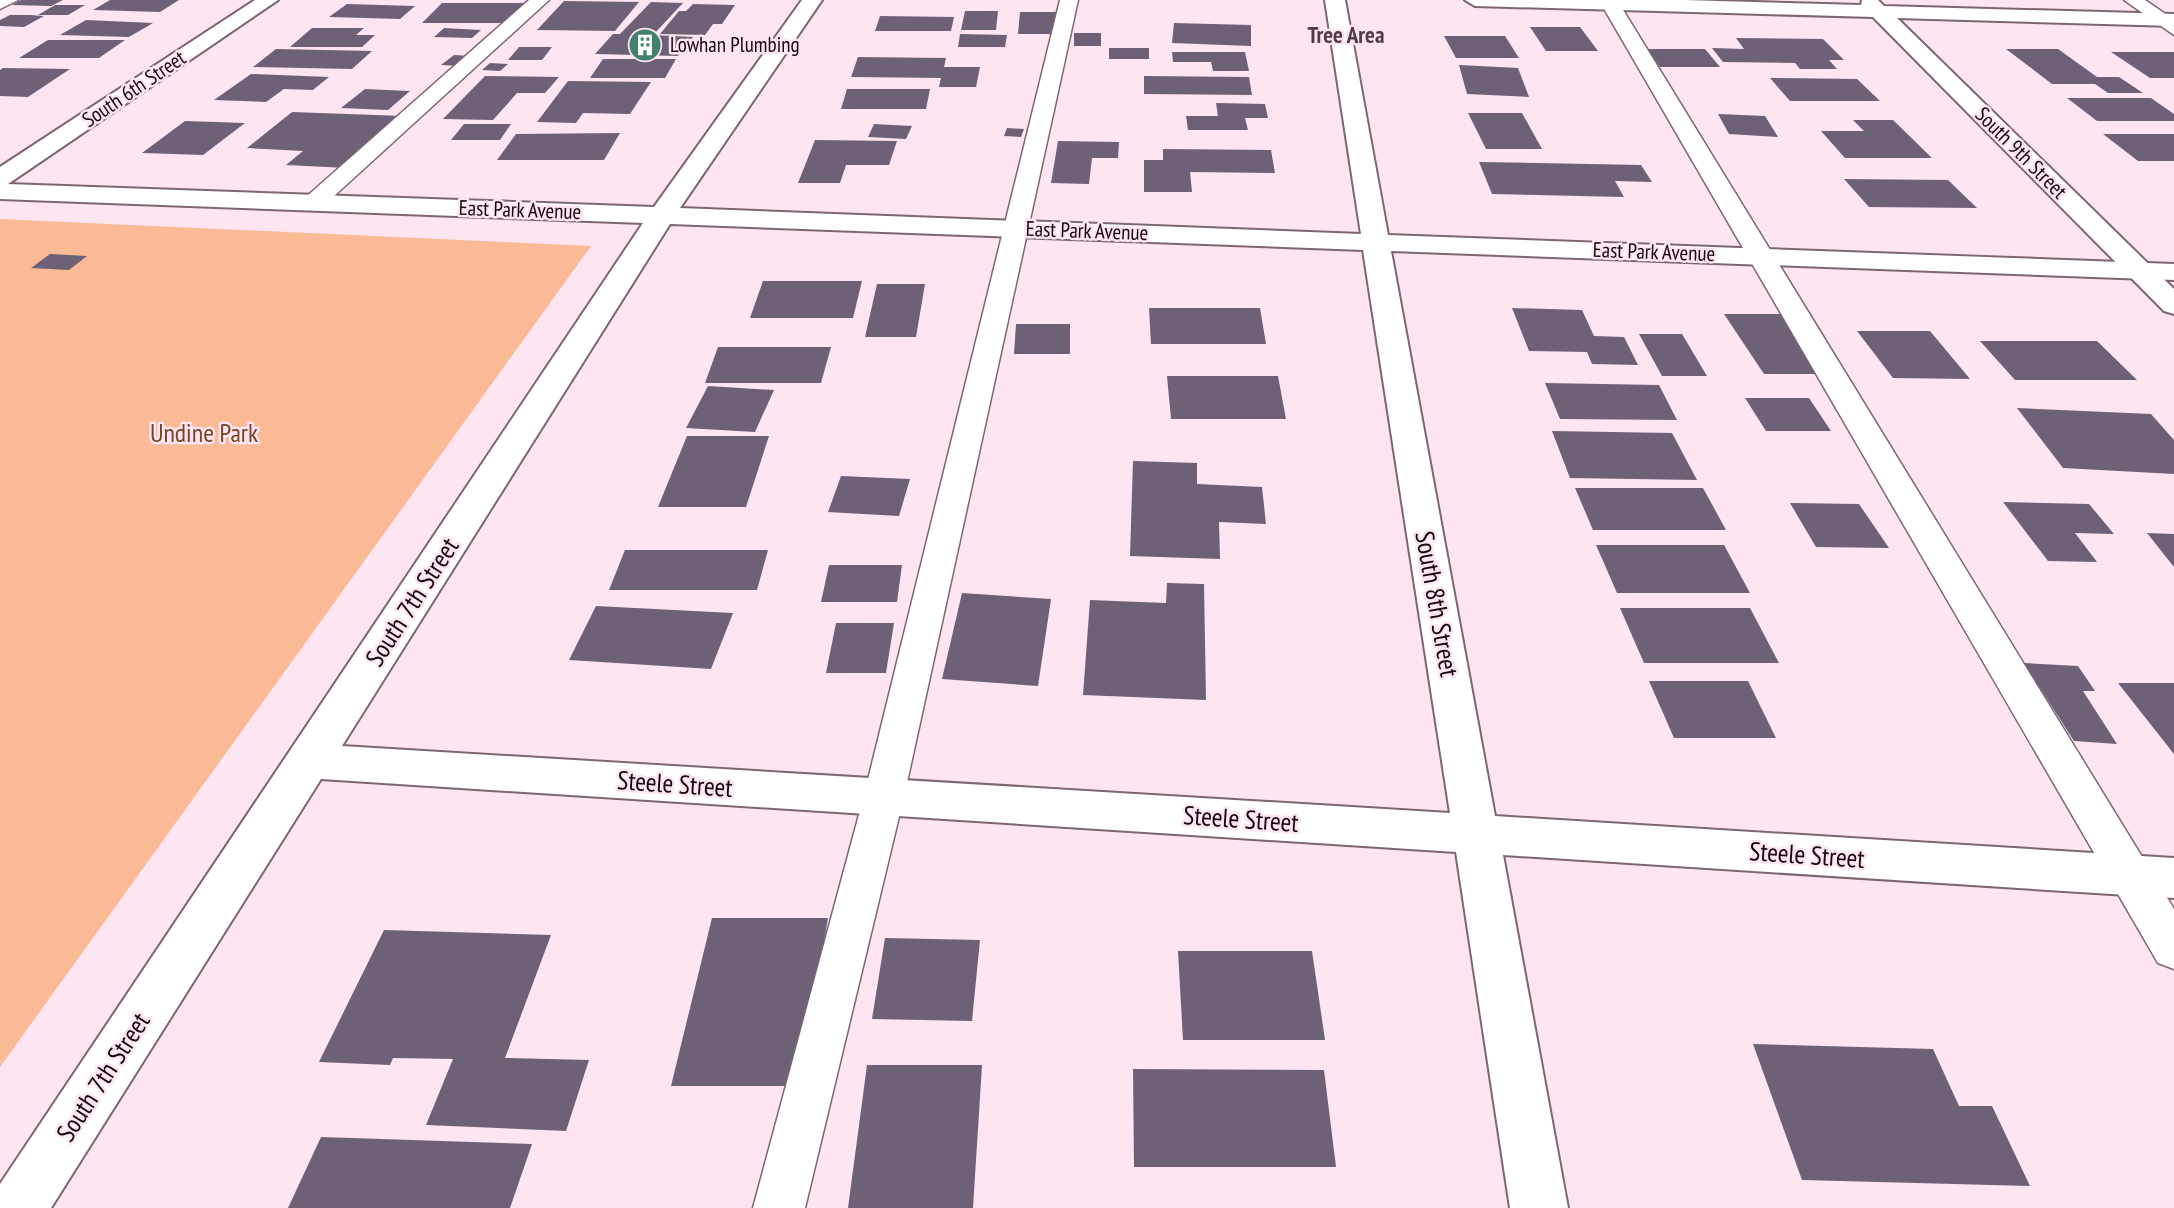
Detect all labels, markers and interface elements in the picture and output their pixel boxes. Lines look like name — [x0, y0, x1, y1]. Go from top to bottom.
district label: Tree Area — [1308, 20, 1384, 49]
building icon: Lowhan Plumbing — [626, 26, 664, 64]
place label: Lowhan Plumbing — [670, 31, 800, 58]
street label: South 6th Street — [77, 44, 191, 133]
street label: South 9th Street — [1970, 101, 2073, 204]
street label: East Park Avenue — [458, 194, 582, 225]
street label: East Park Avenue — [1025, 215, 1149, 246]
street label: East Park Avenue — [1592, 236, 1716, 267]
park label: Undine Park — [150, 416, 258, 449]
street label: South 8th Street — [1408, 528, 1467, 679]
street label: South 7th Street — [358, 531, 465, 672]
street label: Steele Street — [616, 763, 734, 804]
street label: Steele Street — [1182, 798, 1300, 839]
street label: Steele Street — [1748, 834, 1866, 875]
street label: South 7th Street — [49, 1006, 156, 1147]

